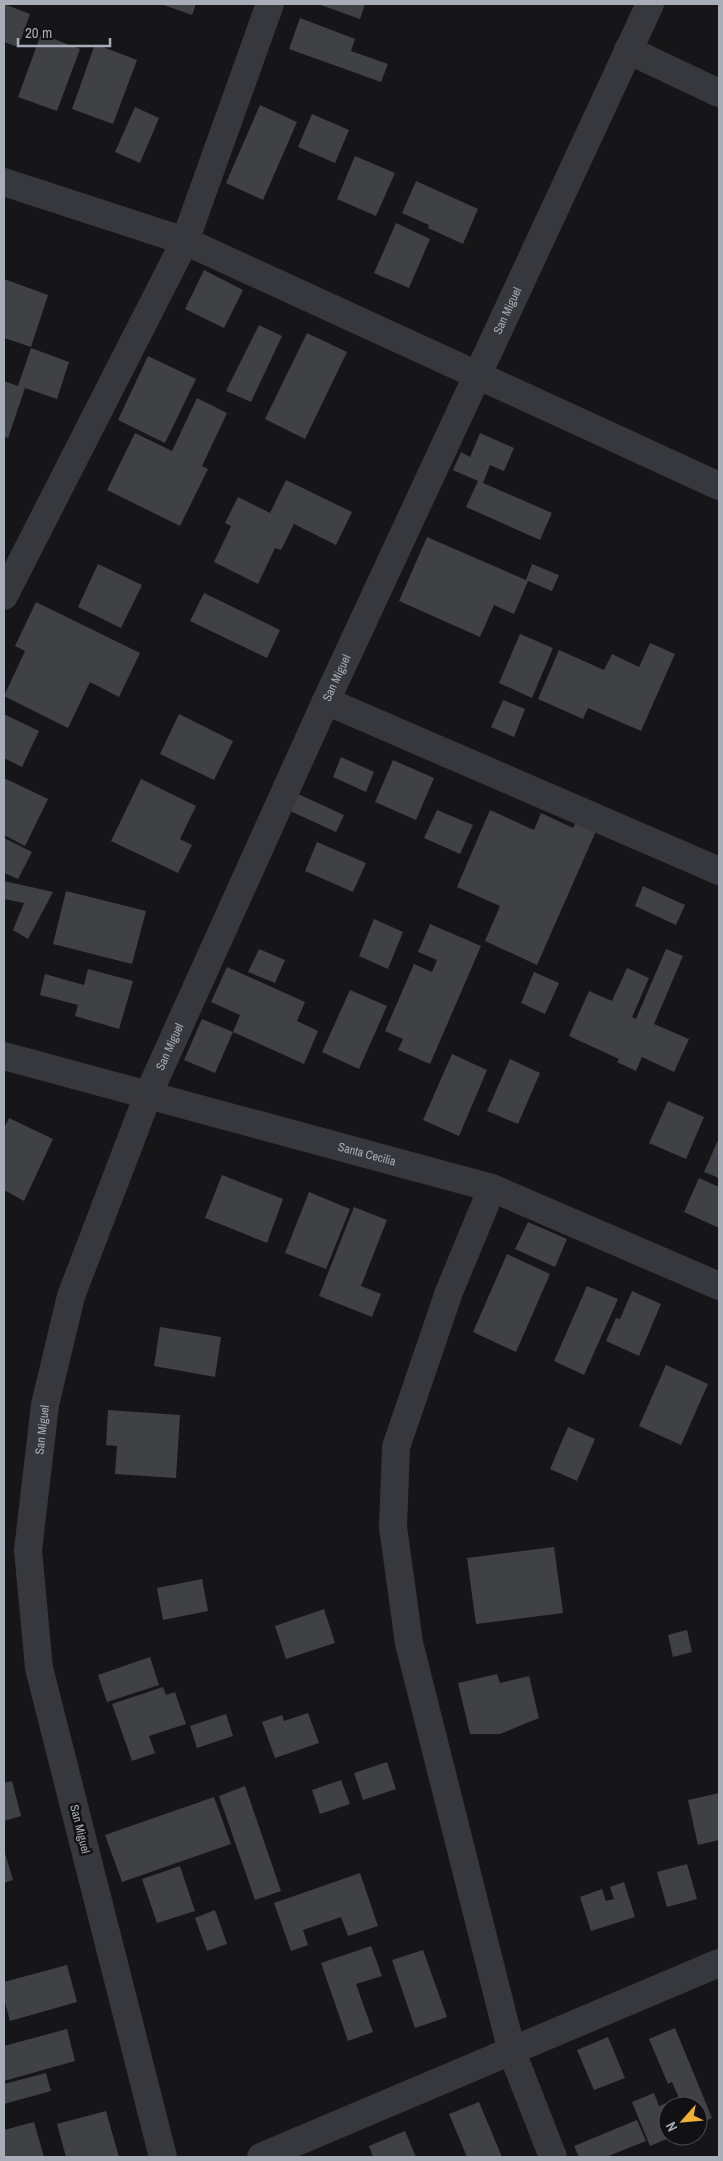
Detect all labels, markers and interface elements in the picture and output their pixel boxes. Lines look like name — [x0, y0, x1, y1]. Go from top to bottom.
scale bar — [18, 15, 110, 47]
text: 20 m — [25, 22, 52, 43]
street label: San Miguel — [490, 285, 525, 337]
street label: San Miguel — [319, 652, 354, 704]
street label: San Miguel — [152, 1021, 187, 1073]
street label: Santa Cecilia — [336, 1139, 398, 1170]
street label: San Miguel — [31, 1404, 53, 1456]
street label: San Miguel — [66, 1803, 94, 1855]
north arrow — [658, 2096, 708, 2146]
text: N — [662, 2119, 681, 2135]

